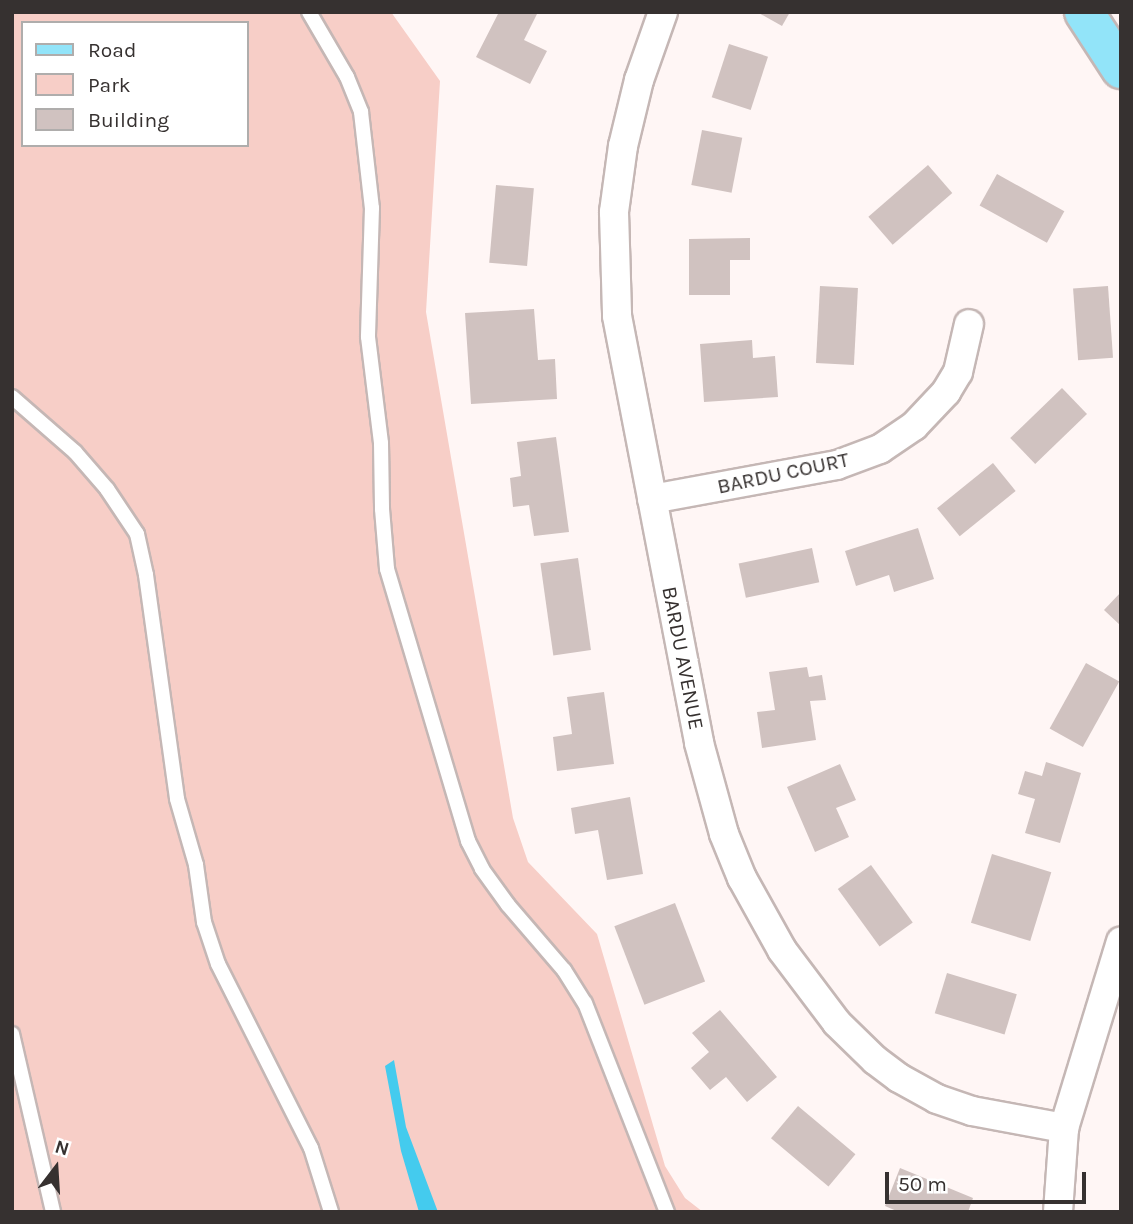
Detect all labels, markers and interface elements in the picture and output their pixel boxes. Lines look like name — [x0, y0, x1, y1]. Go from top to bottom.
legend — [21, 21, 248, 147]
text: Road — [88, 38, 136, 62]
text: Park — [88, 73, 131, 97]
text: Building — [88, 108, 169, 132]
street label: BARDU COURT — [715, 447, 851, 499]
street label: BARDU AVENUE — [657, 584, 709, 732]
north arrow — [21, 1133, 91, 1203]
text: N — [52, 1135, 72, 1160]
scale bar — [888, 1158, 1089, 1202]
text: 50 m — [898, 1172, 947, 1196]

